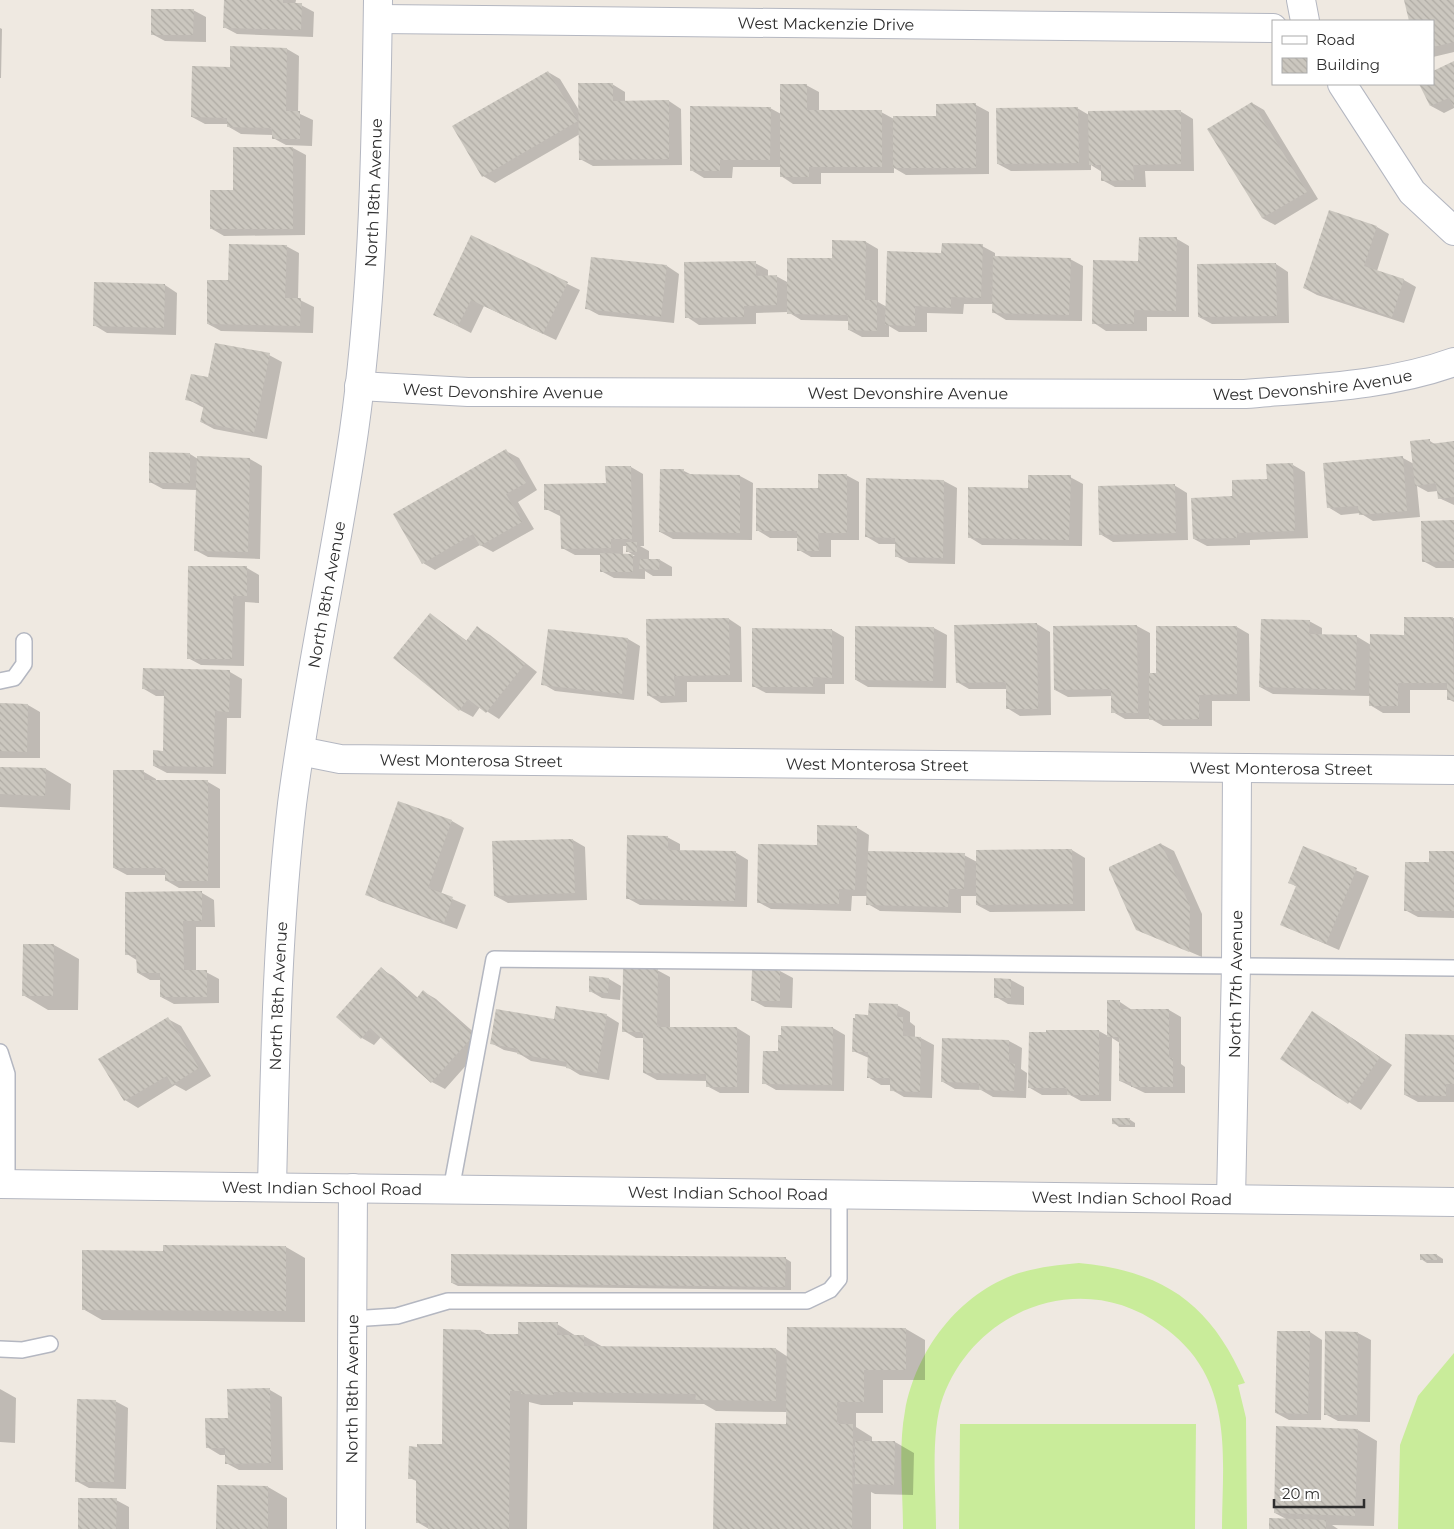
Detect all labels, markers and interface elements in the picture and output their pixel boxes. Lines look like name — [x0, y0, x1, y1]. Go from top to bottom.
street label: West Mackenzie Drive — [738, 13, 914, 34]
legend — [1272, 20, 1434, 85]
text: Road — [1316, 30, 1355, 49]
text: Building — [1316, 55, 1380, 74]
street label: North 18th Avenue — [361, 118, 385, 268]
street label: West Devonshire Avenue — [1212, 365, 1414, 404]
street label: West Devonshire Avenue — [402, 379, 603, 402]
street label: West Devonshire Avenue — [807, 383, 1008, 403]
street label: North 18th Avenue — [304, 519, 349, 670]
street label: West Monterosa Street — [379, 750, 563, 771]
street label: West Monterosa Street — [785, 754, 969, 775]
street label: West Monterosa Street — [1189, 758, 1373, 779]
street label: North 17th Avenue — [1225, 910, 1246, 1058]
street label: North 18th Avenue — [265, 921, 291, 1071]
street label: West Indian School Road — [222, 1177, 422, 1199]
street label: West Indian School Road — [628, 1182, 828, 1204]
street label: West Indian School Road — [1032, 1187, 1232, 1209]
street label: North 18th Avenue — [342, 1314, 362, 1464]
scale bar — [1274, 1476, 1364, 1508]
text: 20 m — [1282, 1484, 1320, 1503]

